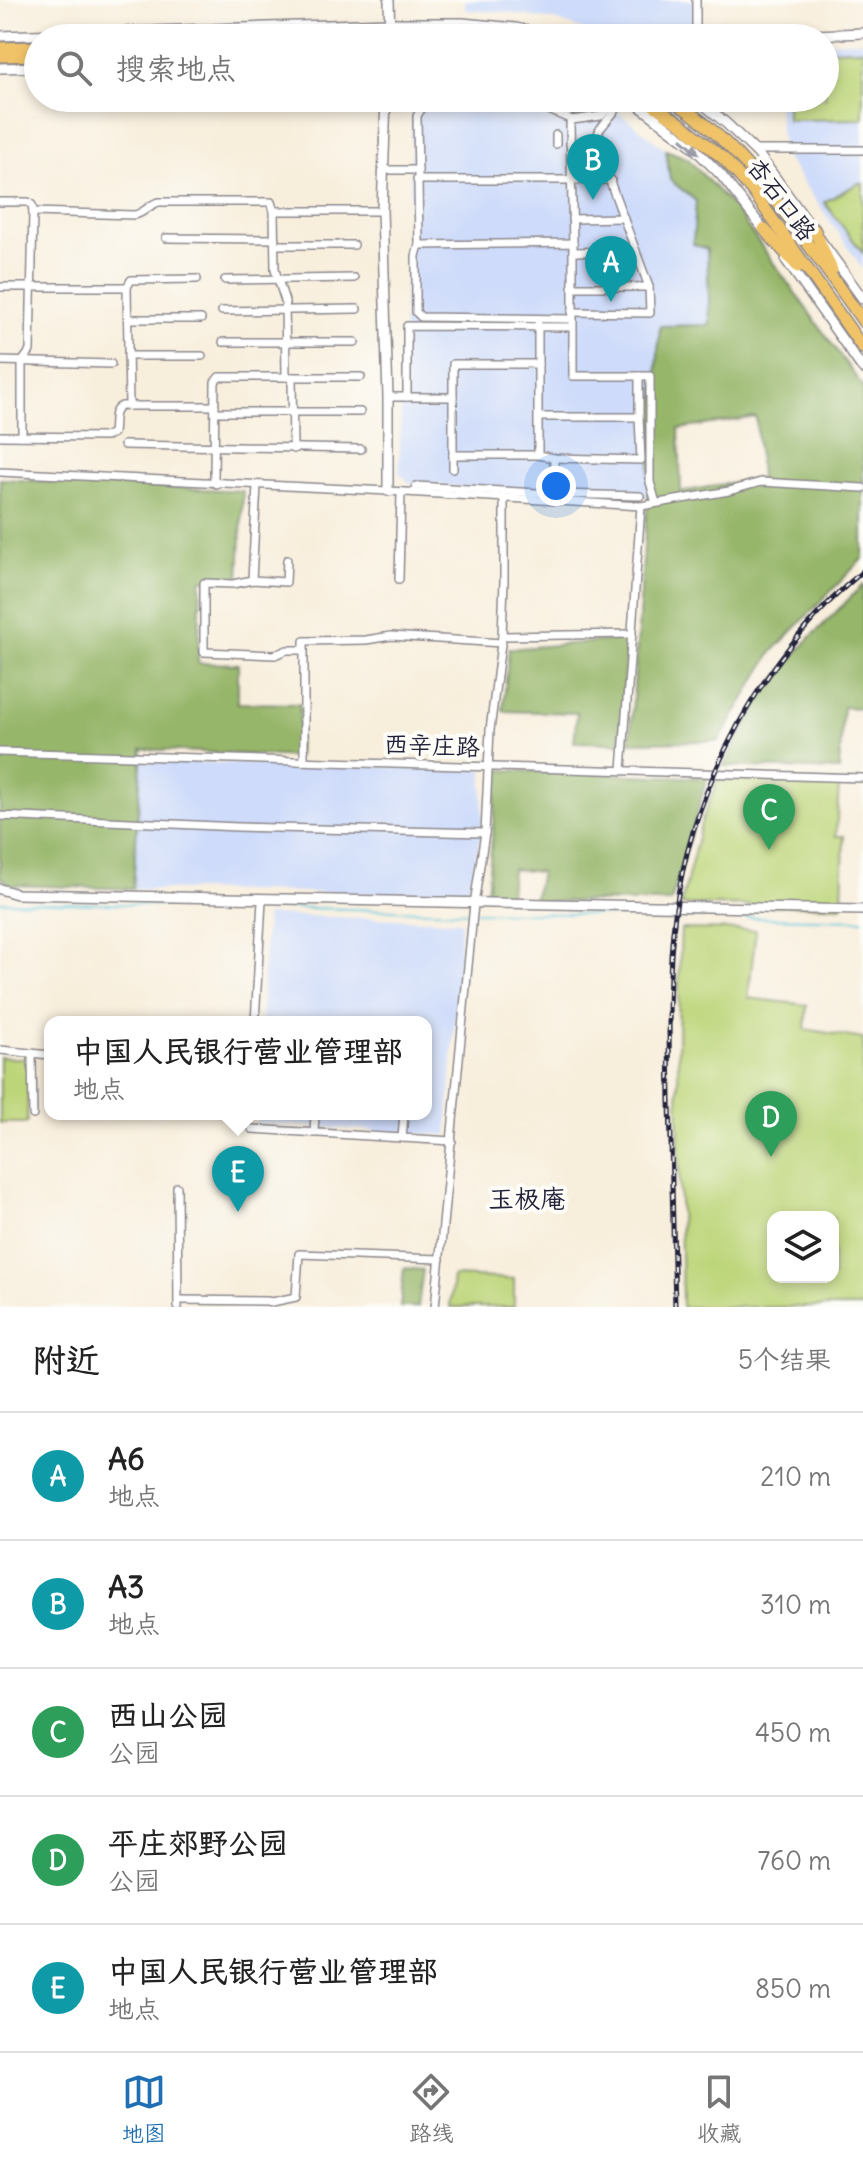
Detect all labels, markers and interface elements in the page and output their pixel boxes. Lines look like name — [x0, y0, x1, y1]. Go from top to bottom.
search box — [24, 24, 839, 112]
icon: search — [52, 46, 96, 90]
text: 搜索地点 — [116, 49, 236, 87]
pin: B — [567, 134, 619, 200]
one-way arrow — [681, 136, 700, 154]
street label: 杏石口路 — [741, 152, 823, 246]
pin: A — [585, 236, 637, 302]
your location — [536, 466, 576, 506]
street label: 西辛庄路 — [384, 728, 480, 762]
pin: C — [743, 784, 795, 850]
popup — [44, 1016, 432, 1120]
text: 中国人民银行营业管理部 — [73, 1032, 403, 1070]
text: 地点 — [73, 1072, 125, 1105]
pin: D — [745, 1091, 797, 1157]
pin: E — [212, 1146, 264, 1212]
district label: 玉极庵 — [488, 1182, 566, 1215]
map controls — [767, 1211, 839, 1283]
button: layers — [767, 1211, 839, 1283]
text: 附近 — [32, 1338, 100, 1381]
text: 5个结果 — [738, 1343, 831, 1376]
text: A6 — [108, 1440, 145, 1478]
text: A — [50, 1460, 66, 1493]
text: 210 m — [760, 1460, 831, 1493]
text: 地点 — [108, 1479, 160, 1512]
text: A3 — [108, 1568, 144, 1606]
text: B — [49, 1588, 67, 1621]
text: 310 m — [760, 1588, 831, 1621]
text: 地点 — [108, 1607, 160, 1640]
text: 西山公园 — [108, 1696, 228, 1734]
text: C — [49, 1716, 67, 1749]
text: 450 m — [755, 1716, 831, 1749]
text: 公园 — [108, 1736, 160, 1769]
text: 平庄郊野公园 — [108, 1824, 288, 1862]
text: D — [49, 1844, 67, 1877]
text: 760 m — [757, 1844, 831, 1877]
text: 公园 — [108, 1864, 160, 1897]
text: 中国人民银行营业管理部 — [108, 1952, 438, 1990]
text: E — [50, 1972, 66, 2005]
text: 850 m — [755, 1972, 831, 2005]
text: 地点 — [108, 1992, 160, 2025]
tab: 地图 — [122, 2070, 166, 2147]
tab: 路线 — [409, 2070, 453, 2147]
tab: 收藏 — [697, 2070, 741, 2147]

